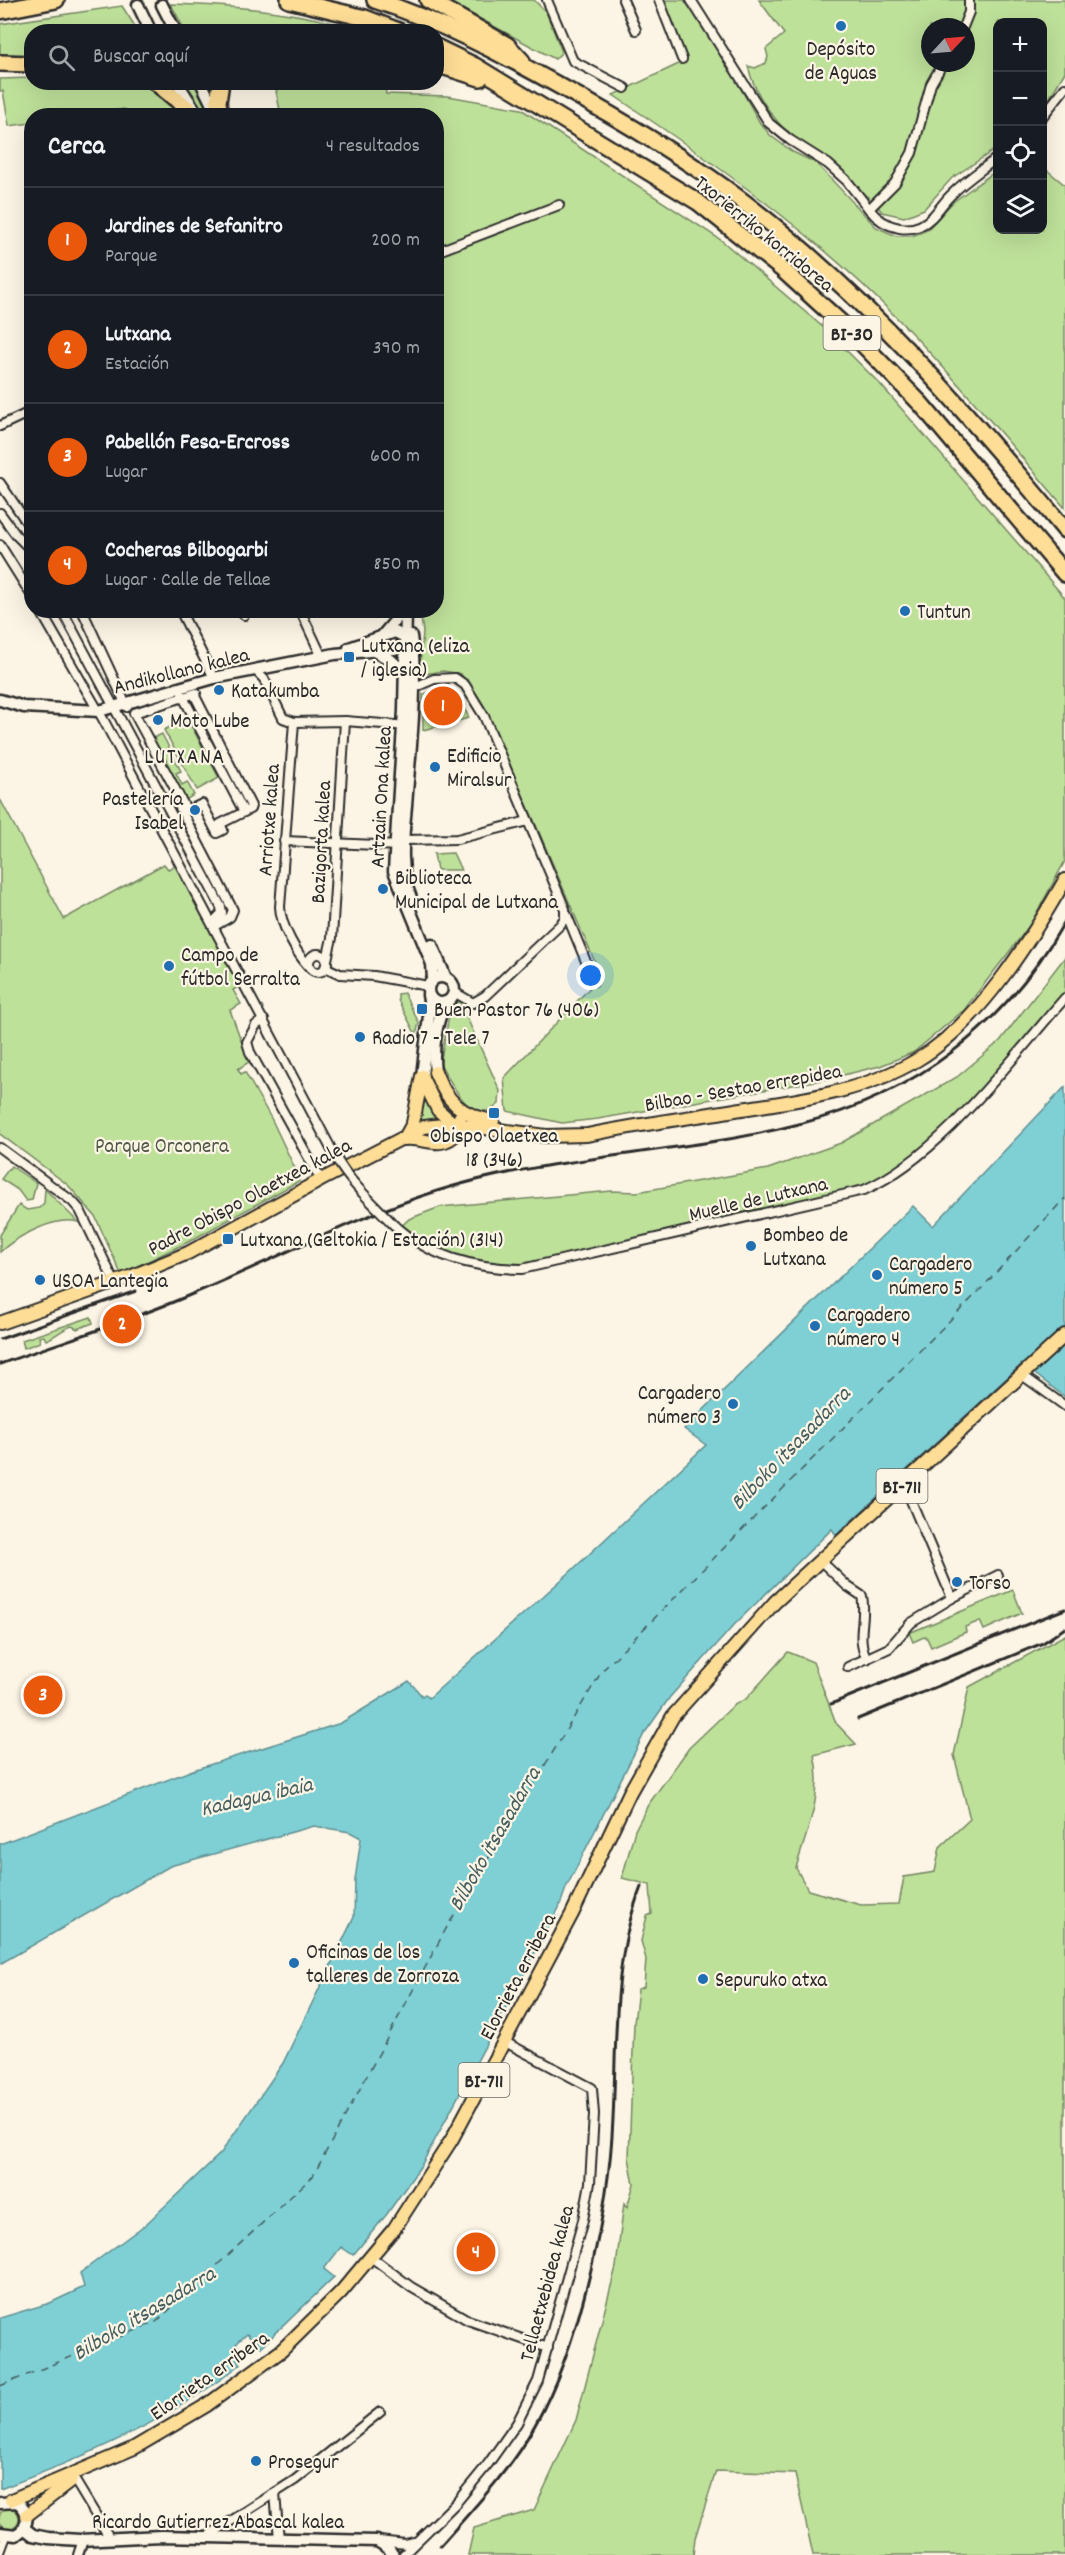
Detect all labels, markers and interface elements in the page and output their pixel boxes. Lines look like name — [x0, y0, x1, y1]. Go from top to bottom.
north arrow — [921, 18, 975, 72]
map controls — [993, 18, 1047, 234]
button: + — [993, 18, 1047, 72]
marker: Depósito de Aguas — [834, 19, 848, 33]
search box — [24, 24, 444, 90]
place label: Depósito de Aguas — [805, 36, 877, 90]
icon: search — [45, 41, 78, 74]
text: Buscar aquí — [93, 42, 188, 73]
button: − — [993, 72, 1047, 126]
button: locate — [993, 126, 1047, 180]
text: Cerca — [48, 129, 105, 166]
text: 4 resultados — [326, 133, 420, 161]
street label: Txorierriko korridorea — [687, 170, 840, 302]
button: layers — [993, 180, 1047, 234]
text: Jardines de Sefanitro — [105, 212, 283, 243]
text: 1 — [65, 227, 70, 255]
text: 200 m — [371, 227, 420, 255]
text: Parque — [105, 243, 157, 271]
road number: BI-30 — [824, 316, 880, 350]
text: Lutxana — [105, 320, 171, 351]
text: 2 — [63, 335, 72, 363]
text: 390 m — [373, 335, 420, 363]
text: Estación — [105, 351, 169, 379]
text: Pabellón Fesa-Ercross — [105, 428, 290, 459]
text: 3 — [63, 443, 72, 471]
text: 600 m — [370, 443, 420, 471]
text: Lugar — [105, 459, 147, 487]
text: Cocheras Bilbogarbi — [105, 536, 268, 567]
text: 4 — [63, 551, 72, 579]
text: 850 m — [374, 551, 420, 579]
text: Lugar · Calle de Tellae — [105, 567, 271, 595]
place label: Tuntun — [917, 599, 971, 629]
marker: Tuntun — [898, 604, 912, 618]
place label: Lutxana (eliza / iglesia) — [361, 633, 471, 687]
street label: Andikollano kalea — [111, 641, 254, 704]
marker: Lutxana (eliza / iglesia) — [342, 650, 356, 664]
place label: Katakumba — [231, 678, 320, 708]
marker: Katakumba — [212, 683, 226, 697]
pin: 1 — [424, 684, 462, 728]
place label: Moto Lube — [170, 708, 250, 738]
marker: Moto Lube — [151, 713, 165, 727]
street label: Artzain Ona kalea — [364, 724, 402, 869]
district label: LUTXANA — [144, 743, 226, 774]
place label: Edificio Miralsur — [447, 743, 512, 797]
marker: Edificio Miralsur — [428, 760, 442, 774]
street label: Arriotxe kalea — [252, 762, 290, 877]
street label: Bazigorta kalea — [305, 779, 341, 904]
place label: Pastelería Isabel — [102, 786, 184, 840]
marker: Pastelería Isabel — [188, 803, 202, 817]
place label: Biblioteca Municipal de Lutxana — [395, 865, 559, 919]
marker: Biblioteca Municipal de Lutxana — [376, 882, 390, 896]
place label: Campo de fútbol Serralta — [181, 942, 301, 996]
marker: Campo de fútbol Serralta — [162, 959, 176, 973]
your location — [576, 961, 605, 990]
place label: Buen Pastor 76 (406) — [434, 997, 599, 1027]
marker: Buen Pastor 76 (406) — [415, 1002, 429, 1016]
place label: Radio 7 - Tele 7 — [372, 1025, 490, 1055]
marker: Radio 7 - Tele 7 — [353, 1030, 367, 1044]
street label: Bilbao - Sestao errepidea — [643, 1058, 845, 1122]
marker: Obispo Olaetxea 18 (346) — [487, 1106, 501, 1120]
place label: Obispo Olaetxea 18 (346) — [430, 1123, 559, 1177]
street label: Padre Obispo Olaetxea kalea — [143, 1132, 359, 1265]
park label: Parque Orconera — [95, 1133, 230, 1163]
street label: Muelle de Lutxana — [687, 1170, 832, 1231]
place label: Bombeo de Lutxana — [763, 1222, 848, 1276]
place label: Lutxana (Geltokia / Estación) (314) — [240, 1227, 503, 1257]
marker: Lutxana (Geltokia / Estación) (314) — [221, 1232, 235, 1246]
marker: Bombeo de Lutxana — [744, 1239, 758, 1253]
place label: Cargadero número 5 — [889, 1251, 972, 1305]
place label: USOA Lantegia — [52, 1268, 169, 1298]
marker: Cargadero número 5 — [870, 1268, 884, 1282]
marker: USOA Lantegia — [33, 1273, 47, 1287]
pin: 2 — [102, 1302, 142, 1346]
place label: Cargadero número 4 — [827, 1302, 910, 1356]
marker: Cargadero número 4 — [808, 1319, 822, 1333]
water label: Bilboko itsasadarra — [724, 1379, 860, 1518]
place label: Cargadero número 3 — [638, 1380, 721, 1434]
marker: Cargadero número 3 — [726, 1397, 740, 1411]
road number: BI-711 — [876, 1469, 928, 1503]
place label: Torso — [969, 1570, 1011, 1600]
marker: Torso — [950, 1575, 964, 1589]
pin: 3 — [24, 1672, 63, 1718]
water label: Bilboko itsasadarra — [442, 1761, 551, 1917]
water label: Kadagua ibaia — [198, 1770, 317, 1826]
street label: Elorrieta erribera — [474, 1908, 566, 2046]
place label: Oficinas de los talleres de Zorroza — [306, 1939, 460, 1993]
marker: Oficinas de los talleres de Zorroza — [287, 1956, 301, 1970]
place label: Sepuruko atxa — [715, 1967, 828, 1997]
marker: Sepuruko atxa — [696, 1972, 710, 1986]
road number: BI-711 — [458, 2063, 510, 2097]
street label: Tellaetxebidea kalea — [514, 2201, 584, 2365]
pin: 4 — [456, 2230, 496, 2274]
water label: Bilboko itsasadarra — [68, 2259, 223, 2370]
street label: Elorrieta erribera — [145, 2324, 277, 2430]
place label: Prosegur — [268, 2449, 339, 2479]
marker: Prosegur — [249, 2454, 263, 2468]
street label: Ricardo Gutierrez Abascal kalea — [92, 2509, 345, 2539]

